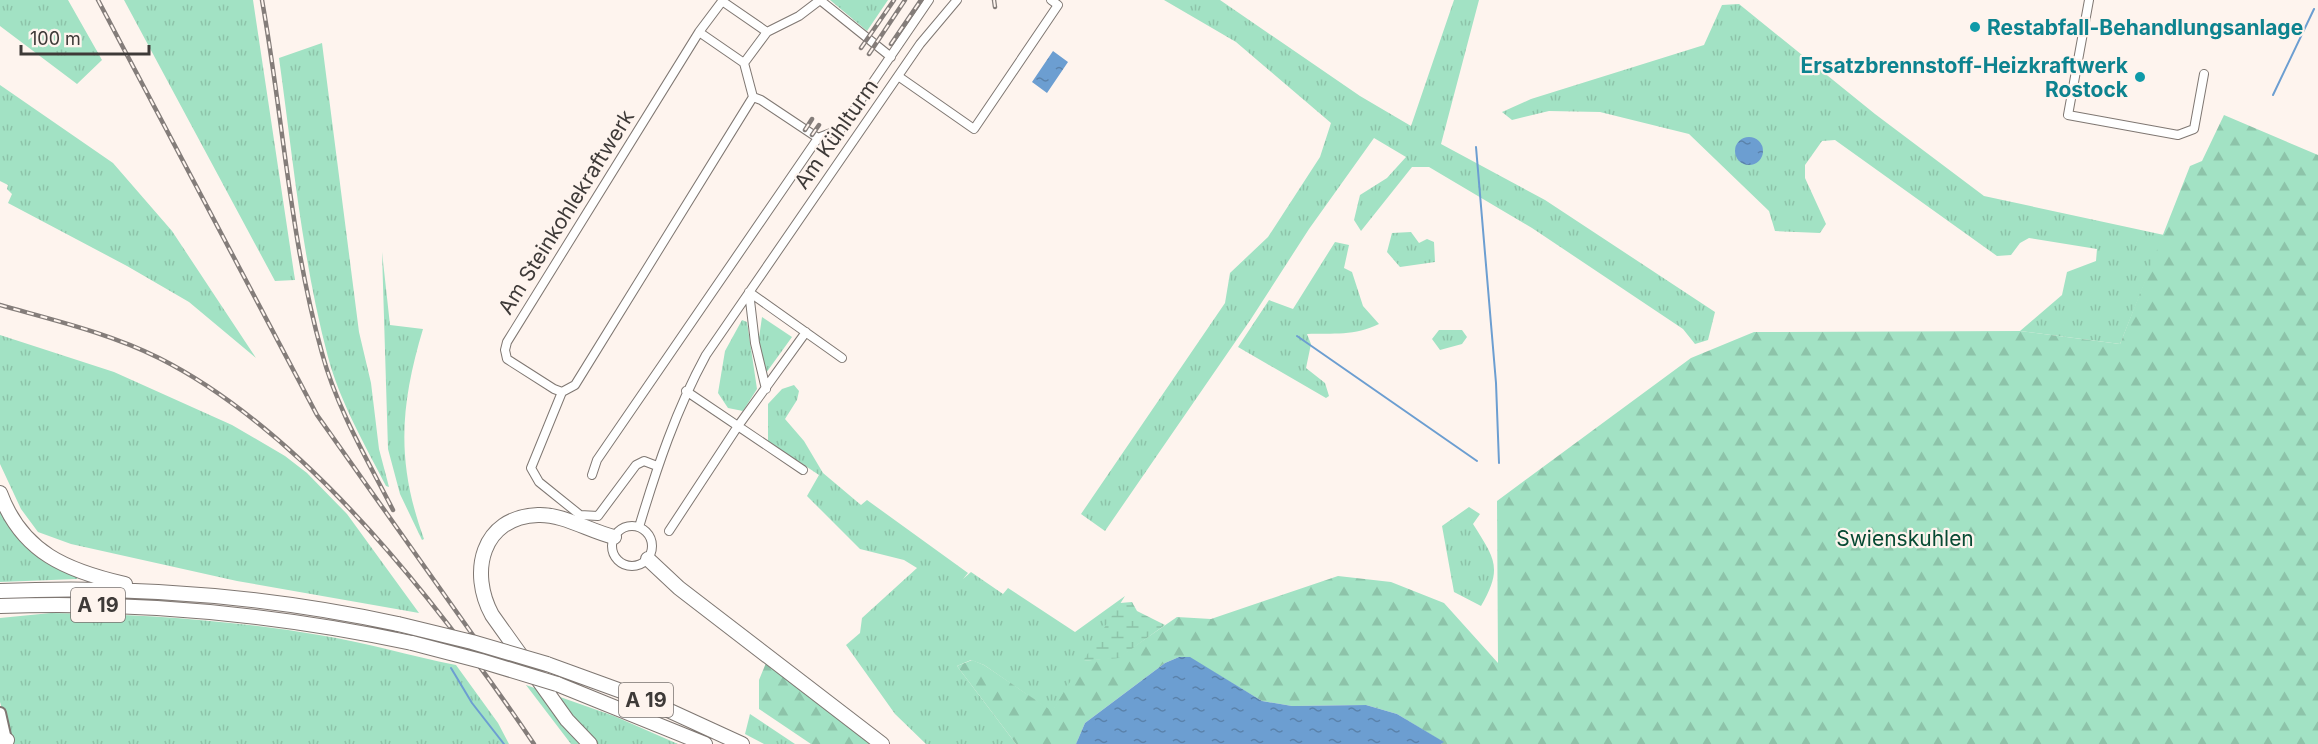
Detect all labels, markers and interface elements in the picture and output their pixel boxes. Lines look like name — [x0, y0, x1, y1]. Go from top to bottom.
place label: Restabfall-Behandlungsanlage — [1987, 15, 2303, 40]
scale bar — [21, 18, 148, 56]
marker: Restabfall-Behandlungsanlage — [1968, 20, 1982, 34]
text: 100 m — [30, 28, 81, 49]
place label: Ersatzbrennstoff-Heizkraftwerk Rostock — [1800, 53, 2129, 102]
marker: Ersatzbrennstoff-Heizkraftwerk Rostock — [2133, 70, 2147, 84]
street label: Am Kühlturm — [789, 74, 883, 194]
street label: Am Steinkohlekraftwerk — [493, 105, 639, 319]
park label: Swienskuhlen — [1836, 526, 1974, 551]
road number: A 19 — [71, 588, 125, 622]
road number: A 19 — [619, 683, 673, 717]

